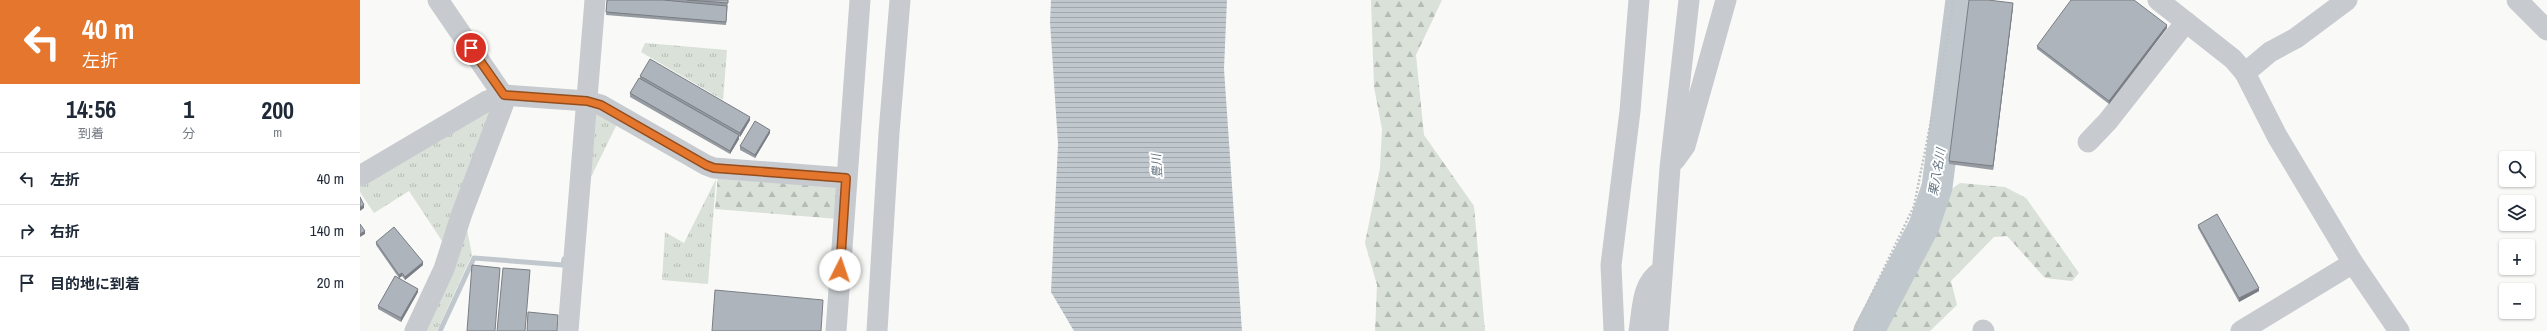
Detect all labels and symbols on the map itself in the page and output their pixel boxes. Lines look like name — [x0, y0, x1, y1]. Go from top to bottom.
pin — [454, 31, 488, 65]
water label: 栗八名川 — [1925, 145, 1949, 197]
water label: 豊川 — [1148, 151, 1166, 179]
position arrow — [819, 249, 861, 291]

